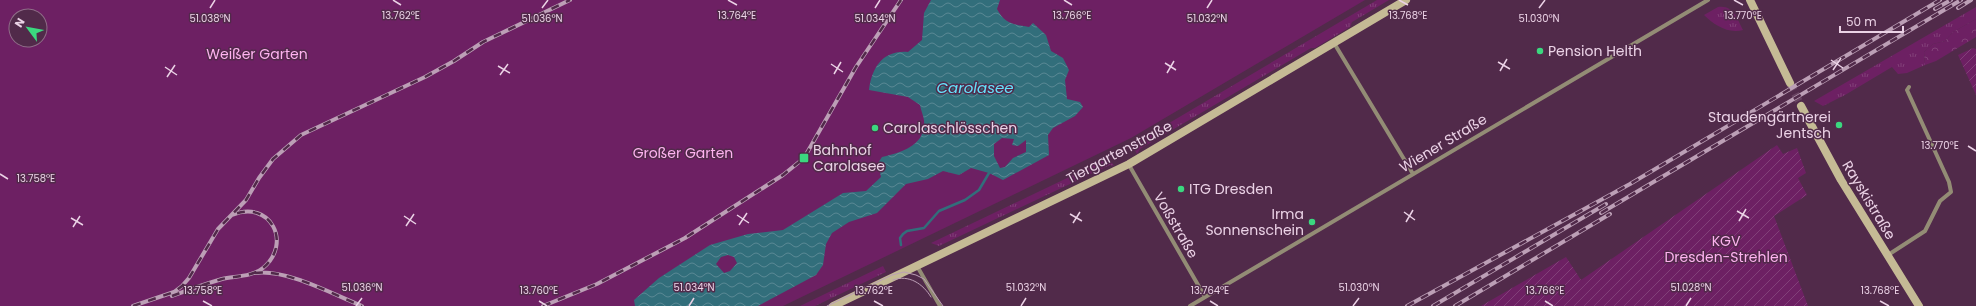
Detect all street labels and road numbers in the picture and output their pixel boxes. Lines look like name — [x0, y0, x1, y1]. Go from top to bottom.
street label: Wiener Straße — [1396, 109, 1491, 177]
street label: Tiergartenstraße — [1063, 116, 1176, 188]
street label: Rayskistraße — [1837, 157, 1901, 244]
street label: Voßstraße — [1149, 188, 1203, 262]

